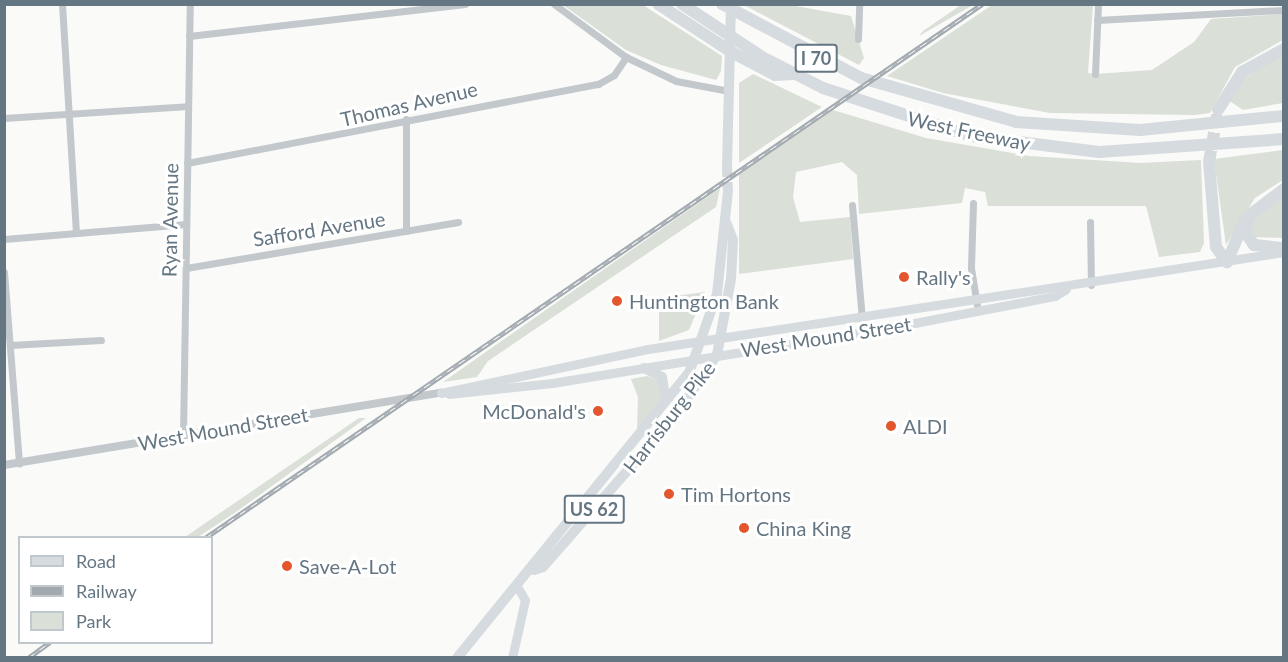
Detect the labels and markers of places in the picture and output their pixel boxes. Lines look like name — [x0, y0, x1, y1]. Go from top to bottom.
place label: Rally's — [916, 265, 971, 289]
marker: Rally's — [897, 270, 911, 284]
place label: Huntington Bank — [629, 289, 779, 313]
marker: Huntington Bank — [610, 294, 624, 308]
place label: McDonald's — [482, 399, 586, 423]
marker: McDonald's — [591, 404, 605, 418]
place label: ALDI — [903, 414, 948, 438]
marker: ALDI — [884, 419, 898, 433]
place label: Tim Hortons — [681, 482, 791, 506]
marker: Tim Hortons — [662, 487, 676, 501]
place label: China King — [756, 516, 851, 540]
marker: China King — [737, 521, 751, 535]
place label: Save-A-Lot — [299, 554, 396, 578]
marker: Save-A-Lot — [280, 559, 294, 573]

